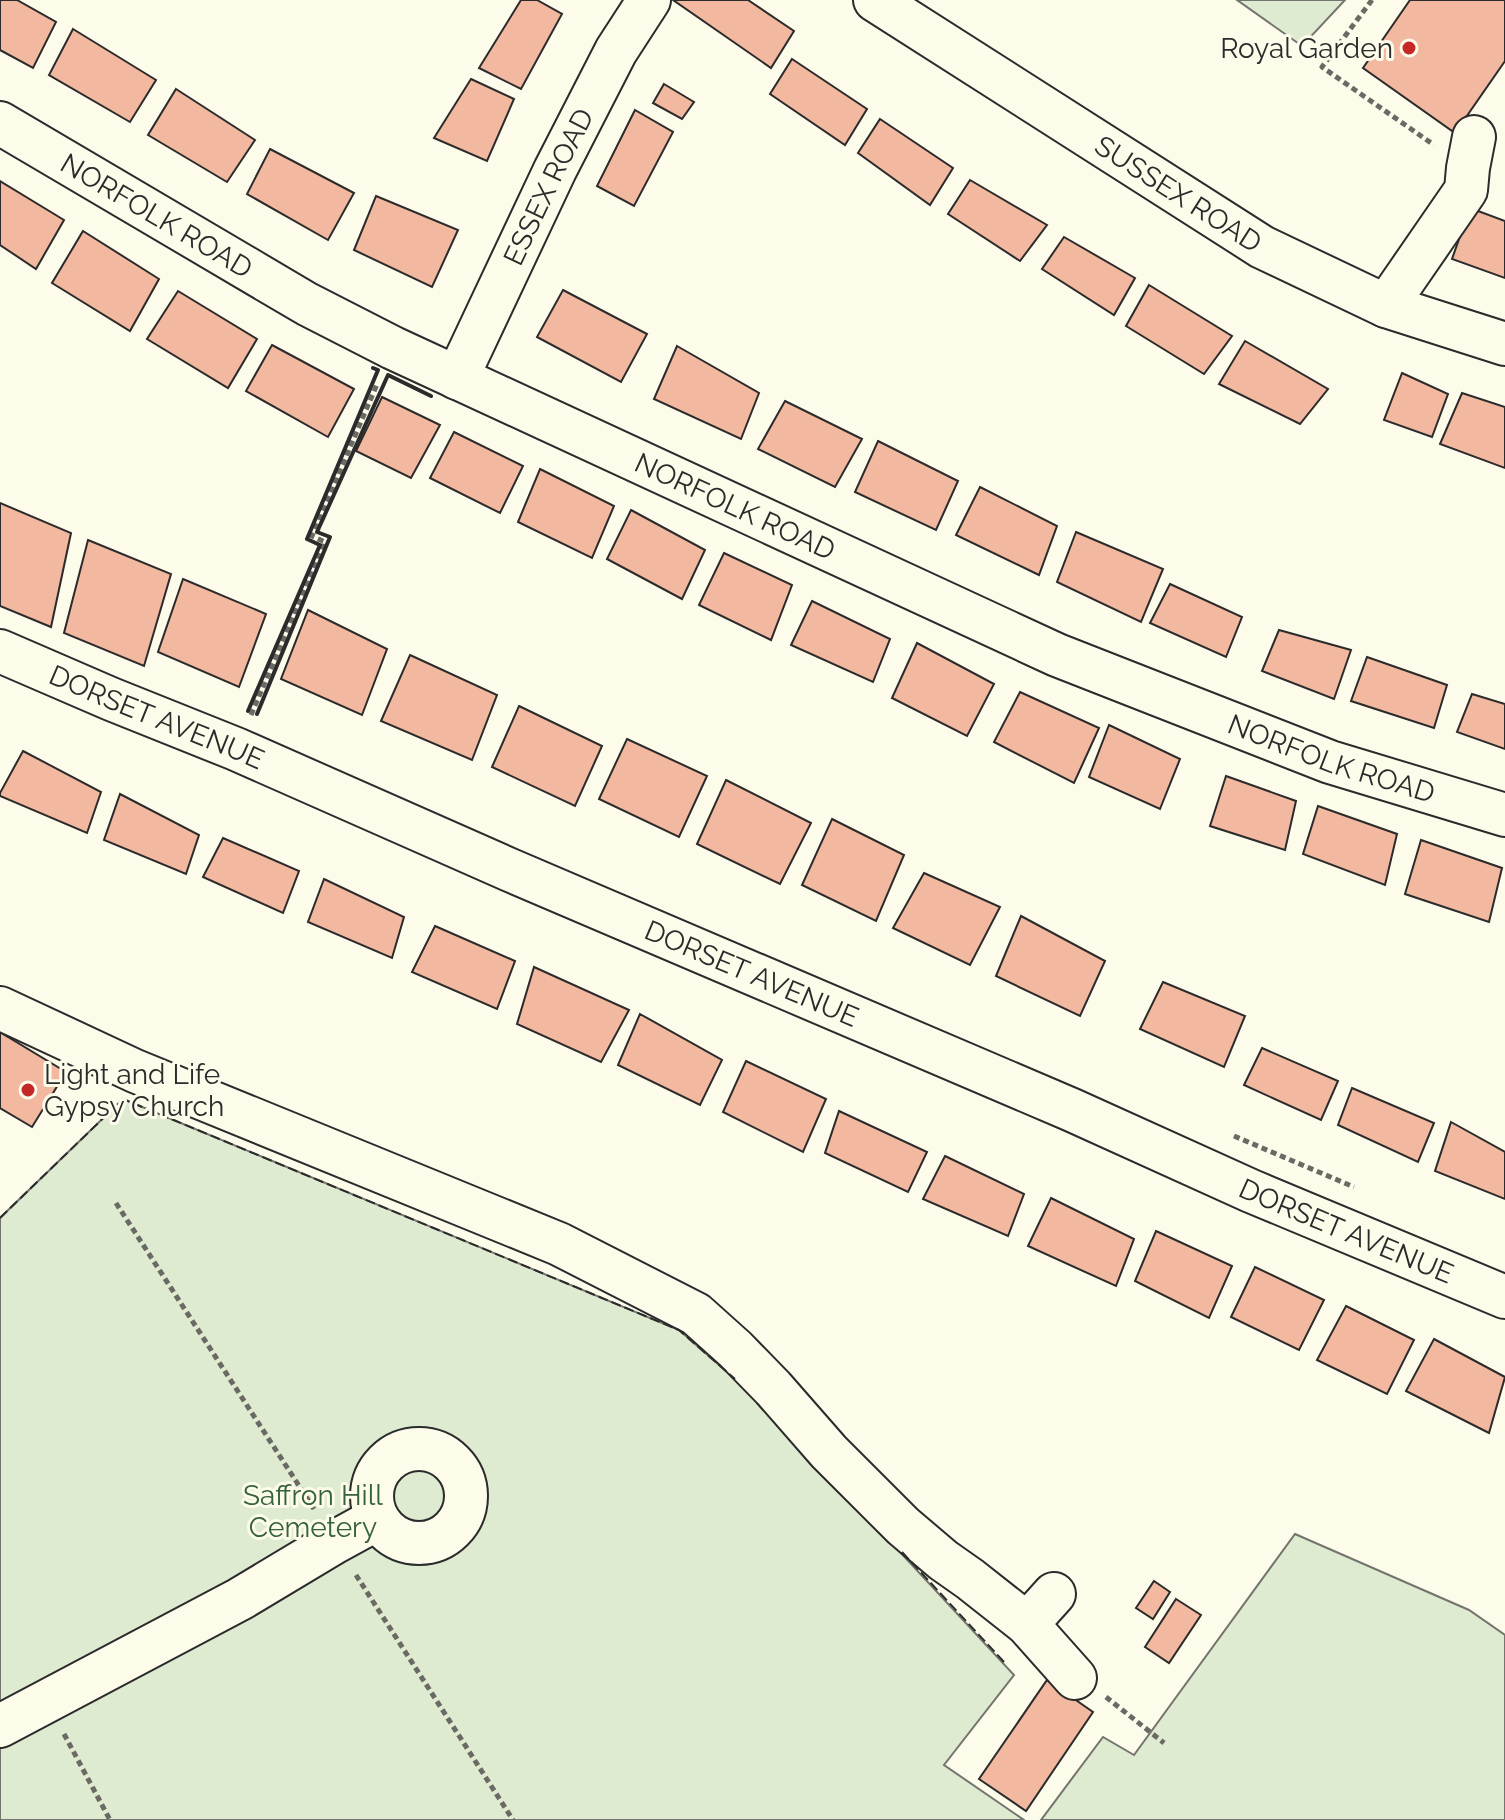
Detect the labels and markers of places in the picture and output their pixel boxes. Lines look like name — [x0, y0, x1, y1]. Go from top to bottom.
place label: Royal Garden — [1220, 32, 1393, 65]
marker: Royal Garden — [1400, 39, 1418, 57]
place label: Light and Life Gypsy Church — [44, 1058, 224, 1123]
marker: Light and Life Gypsy Church — [19, 1081, 37, 1099]

